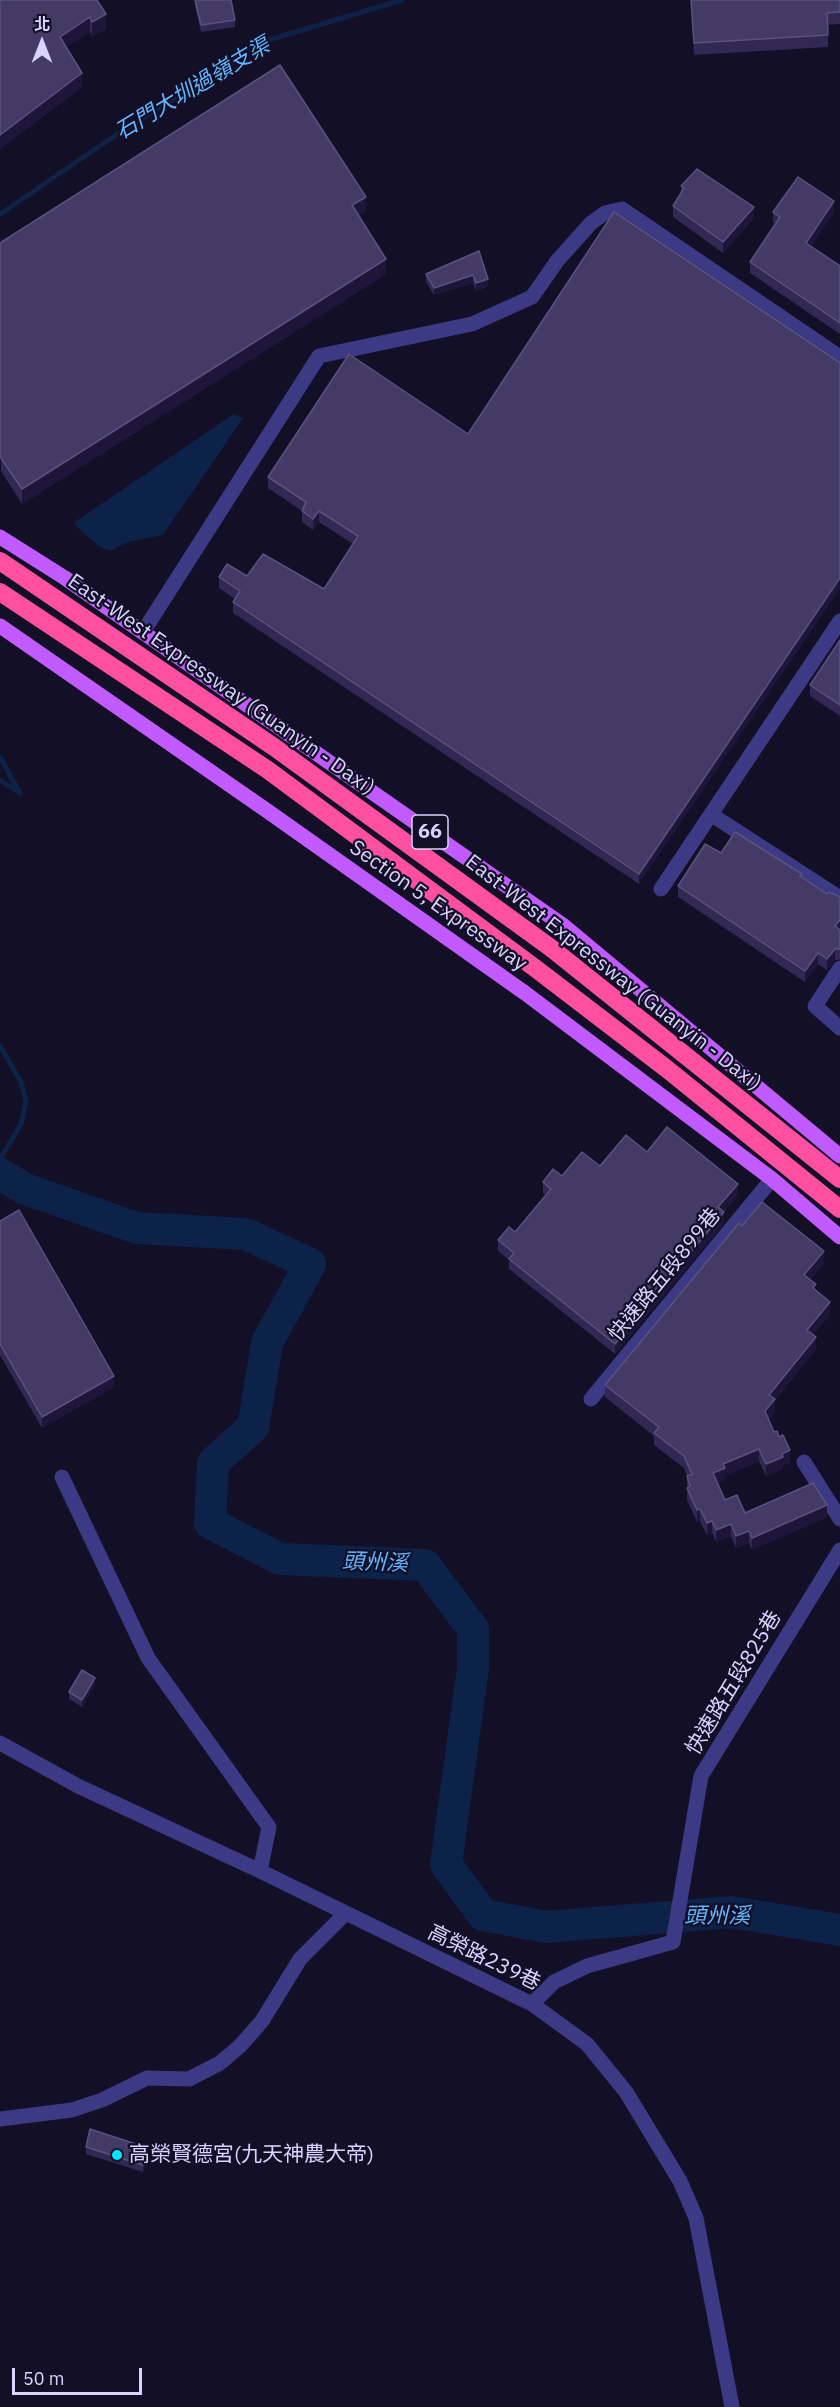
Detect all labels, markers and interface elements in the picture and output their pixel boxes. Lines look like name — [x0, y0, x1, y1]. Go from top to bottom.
north arrow — [12, 12, 72, 72]
text: 北 — [34, 14, 50, 34]
water label: 石門大圳過嶺支渠 — [111, 32, 275, 146]
street label: East-West Expressway (Guanyin - Daxi) — [63, 569, 379, 801]
road number: 66 — [412, 815, 448, 849]
street label: Section 5, Expressway — [344, 835, 532, 977]
street label: East-West Expressway (Guanyin - Daxi) — [460, 850, 766, 1096]
street label: 快速路五段899巷 — [604, 1203, 726, 1347]
water label: 頭州溪 — [342, 1549, 408, 1577]
street label: 快速路五段825巷 — [681, 1606, 787, 1760]
water label: 頭州溪 — [684, 1904, 750, 1930]
street label: 高榮路239巷 — [424, 1920, 544, 1996]
place label: 高榮賢德宮(九天神農大帝) — [129, 2142, 374, 2168]
marker: 高榮賢德宮(九天神農大帝) — [110, 2148, 124, 2162]
scale bar — [15, 2356, 146, 2394]
text: 50 m — [23, 2367, 65, 2390]

